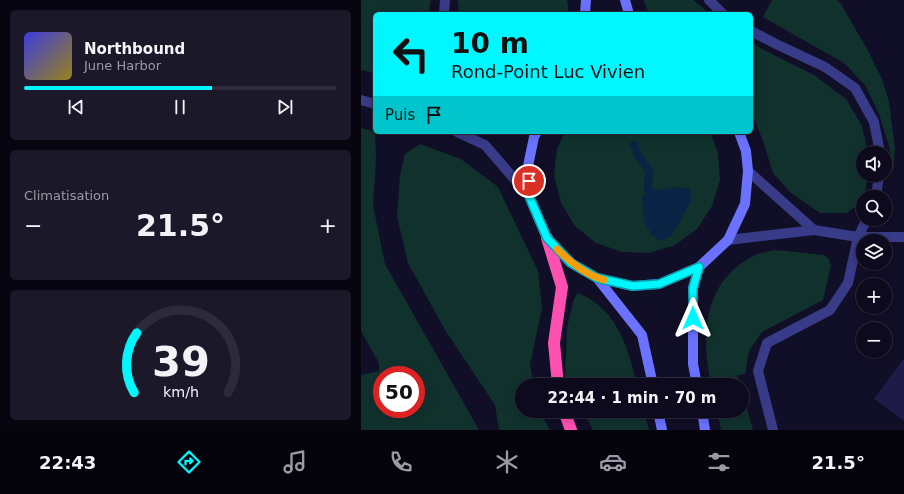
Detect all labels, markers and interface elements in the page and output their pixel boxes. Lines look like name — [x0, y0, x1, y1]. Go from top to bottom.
text: 10 m — [451, 27, 529, 60]
icon: left — [385, 28, 437, 80]
text: Northbound — [84, 40, 185, 58]
text: June Harbor — [84, 58, 161, 73]
text: Rond-Point Luc Vivien — [451, 61, 645, 82]
icon: previous — [65, 96, 87, 118]
icon: pause — [169, 96, 191, 118]
icon: next — [274, 96, 296, 118]
icon: arrive — [423, 104, 445, 126]
text: Puis — [385, 106, 415, 124]
map controls — [856, 146, 892, 358]
button: sound — [856, 146, 892, 182]
pin — [512, 164, 546, 198]
icon: arrive — [518, 170, 540, 192]
text: Climatisation — [24, 188, 109, 203]
button: search — [856, 190, 892, 226]
text: 21.5° — [136, 208, 225, 243]
text: − — [24, 213, 42, 238]
text: + — [319, 213, 337, 238]
button: layers — [856, 234, 892, 270]
button: + — [856, 278, 892, 314]
position arrow — [672, 297, 714, 339]
button: − — [856, 322, 892, 358]
text: 39 — [152, 337, 209, 386]
speed limit sign: 50 — [373, 366, 425, 418]
text: km/h — [162, 384, 199, 400]
text: 22:44 · 1 min · 70 m — [548, 389, 716, 407]
icon: directions — [175, 448, 203, 476]
icon: music — [281, 448, 309, 476]
icon: phone — [387, 448, 415, 476]
icon: climate — [493, 448, 521, 476]
icon: car — [599, 448, 627, 476]
icon: filters — [705, 448, 733, 476]
text: 22:43 — [39, 452, 96, 473]
text: 21.5° — [811, 452, 865, 473]

